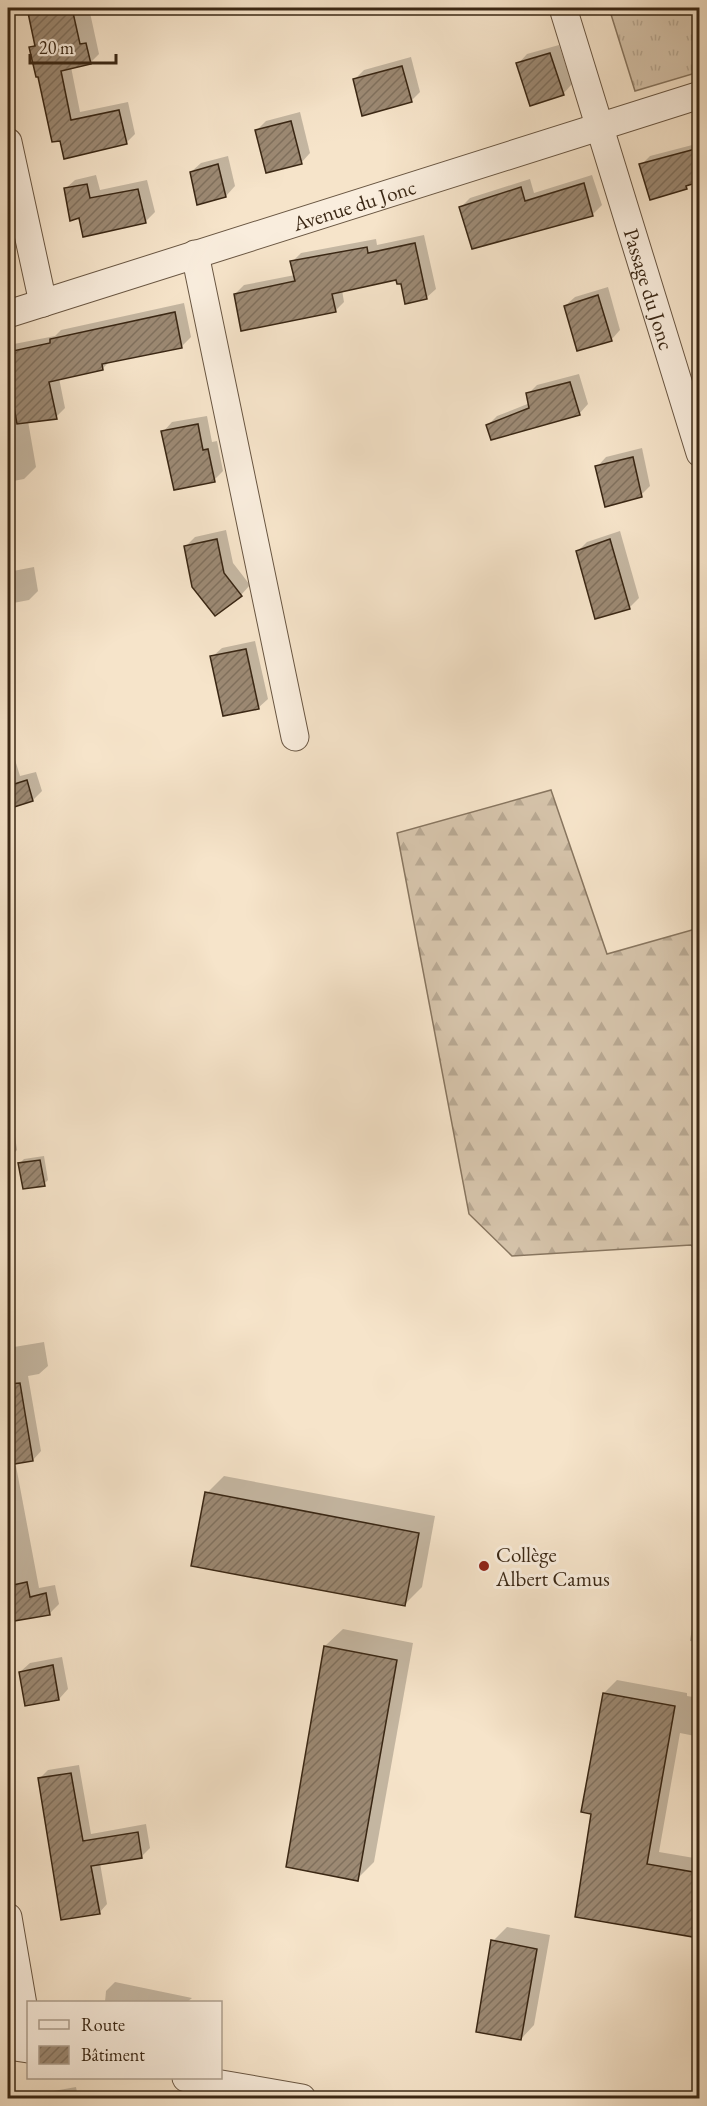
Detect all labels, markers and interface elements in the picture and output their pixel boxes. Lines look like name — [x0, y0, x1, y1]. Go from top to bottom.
scale bar — [30, 27, 116, 65]
text: 20 m — [39, 36, 74, 59]
street label: Avenue du Jonc — [288, 172, 419, 237]
street label: Passage du Jonc — [618, 225, 681, 353]
place label: Collège Albert Camus — [495, 1541, 610, 1592]
marker: Collège Albert Camus — [477, 1559, 491, 1573]
legend — [27, 2001, 222, 2079]
text: Route — [81, 2013, 125, 2036]
text: Bâtiment — [81, 2043, 145, 2066]

